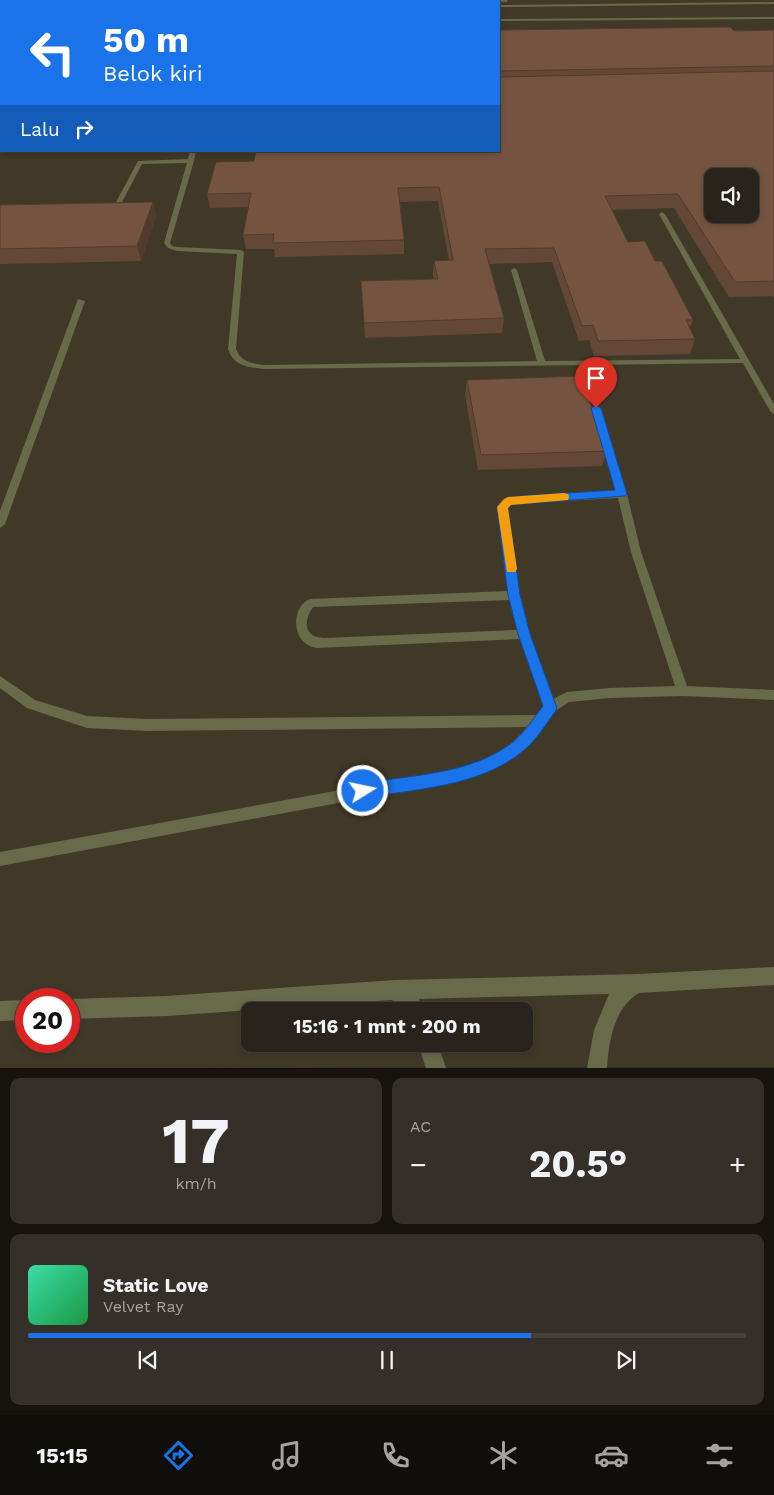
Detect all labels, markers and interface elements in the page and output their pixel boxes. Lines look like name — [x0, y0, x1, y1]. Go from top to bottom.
text: 50 m — [103, 19, 189, 61]
icon: left — [20, 20, 85, 85]
text: Belok kiri — [103, 61, 203, 86]
icon: right — [70, 115, 98, 143]
text: Lalu — [20, 118, 60, 141]
map controls — [704, 168, 759, 223]
button: sound — [704, 168, 759, 223]
pin — [575, 357, 617, 408]
icon: arrive — [582, 364, 610, 392]
position arrow — [336, 764, 388, 816]
speed limit sign: 20 — [15, 988, 80, 1053]
text: 15:16 · 1 mnt · 200 m — [293, 1015, 481, 1038]
text: 17 — [162, 1103, 230, 1179]
text: AC — [410, 1117, 431, 1136]
text: 20.5° — [529, 1142, 627, 1186]
text: − — [410, 1148, 427, 1181]
text: + — [729, 1148, 746, 1181]
text: km/h — [175, 1174, 217, 1193]
text: Static Love — [103, 1274, 208, 1297]
text: Velvet Ray — [103, 1297, 183, 1316]
icon: previous — [134, 1346, 162, 1374]
icon: pause — [373, 1346, 401, 1374]
icon: next — [612, 1346, 640, 1374]
icon: directions — [161, 1438, 196, 1473]
icon: music — [269, 1438, 304, 1473]
icon: phone — [378, 1438, 413, 1473]
icon: climate — [486, 1438, 521, 1473]
icon: car — [594, 1438, 629, 1473]
icon: filters — [702, 1438, 737, 1473]
text: 15:15 — [37, 1443, 88, 1468]

